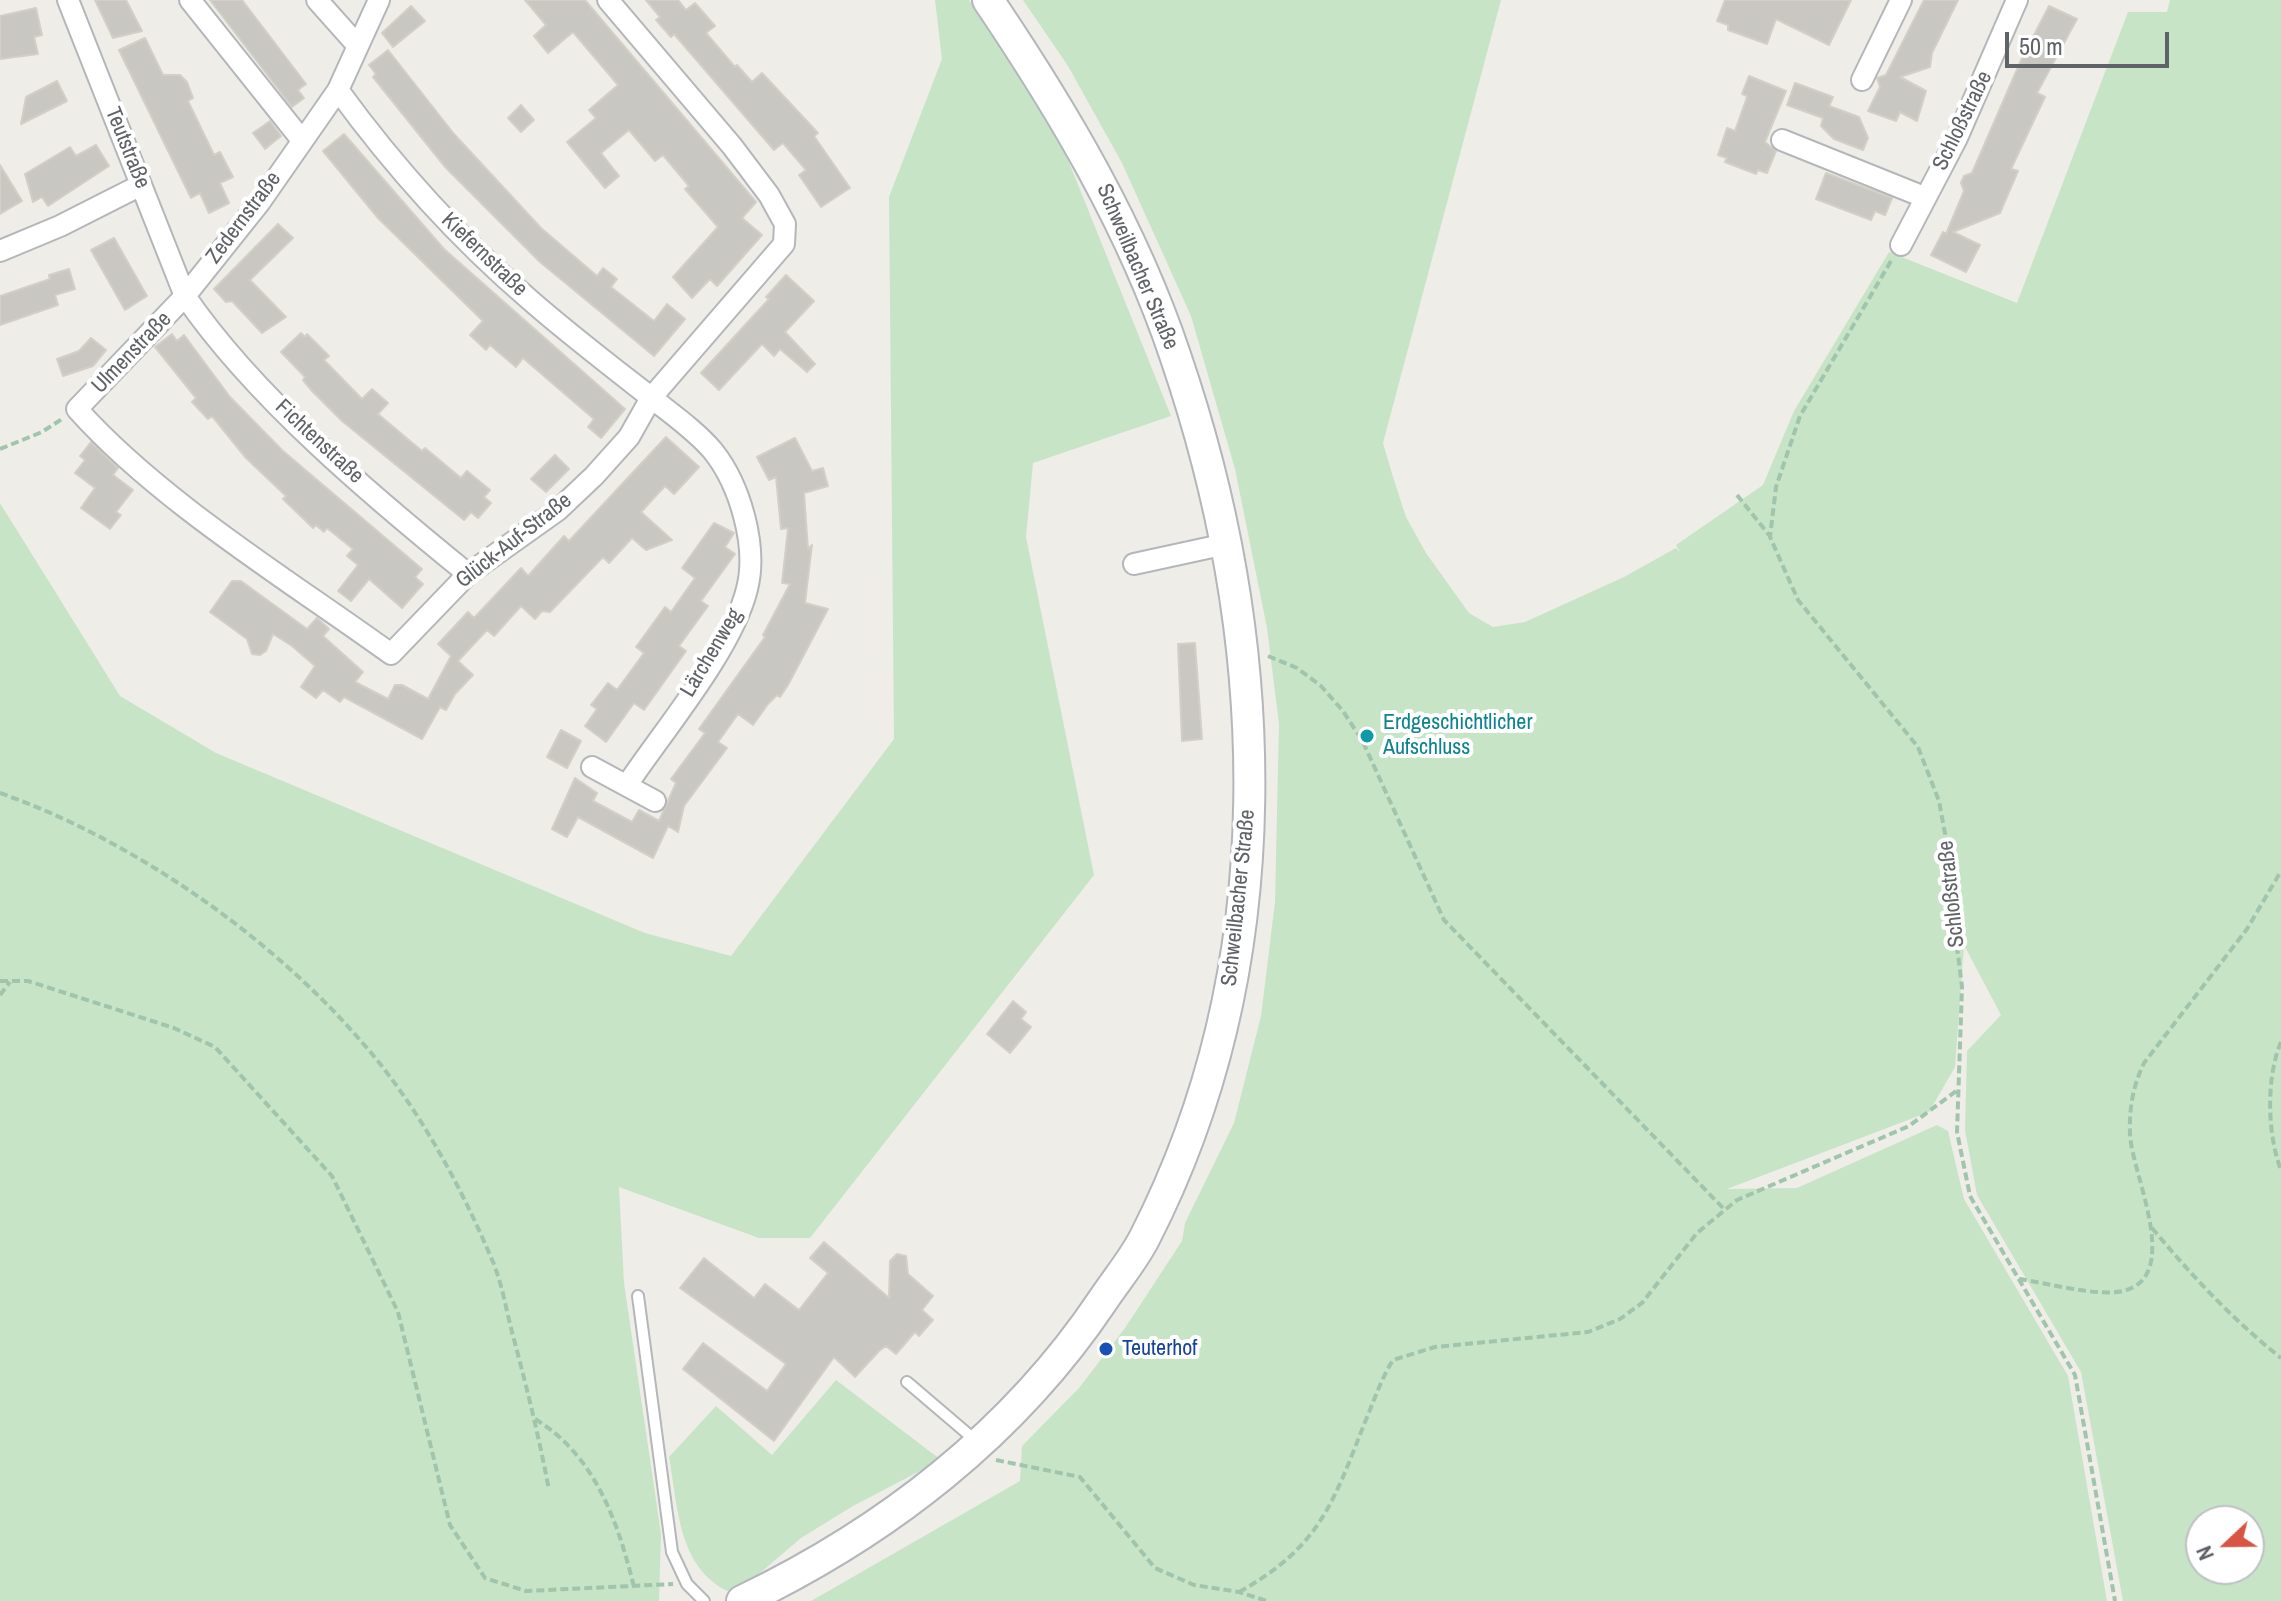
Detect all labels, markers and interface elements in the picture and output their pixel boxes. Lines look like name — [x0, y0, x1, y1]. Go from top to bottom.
scale bar — [2009, 16, 2173, 66]
text: 50 m — [2019, 30, 2063, 62]
street label: Schloßstraße — [1928, 67, 1998, 175]
street label: Teutstraße — [99, 104, 155, 192]
street label: Zedernstraße — [201, 167, 287, 269]
street label: Schweilbacher Straße — [1090, 180, 1184, 354]
street label: Kiefernstraße — [436, 208, 532, 302]
street label: Ulmenstraße — [87, 307, 177, 399]
street label: Fichtenstraße — [269, 394, 369, 490]
street label: Glück-Auf-Straße — [451, 488, 577, 594]
street label: Lärchenweg — [675, 604, 749, 702]
place label: Erdgeschichtlicher Aufschluss — [1383, 710, 1532, 762]
marker: Erdgeschichtlicher Aufschluss — [1358, 727, 1376, 745]
street label: Schweilbacher Straße — [1217, 808, 1261, 988]
street label: Schloßstraße — [1933, 839, 1971, 949]
place label: Teuterhof — [1122, 1336, 1197, 1362]
marker: Teuterhof — [1097, 1340, 1115, 1358]
north arrow — [2185, 1505, 2265, 1585]
text: N — [2188, 1542, 2221, 1565]

